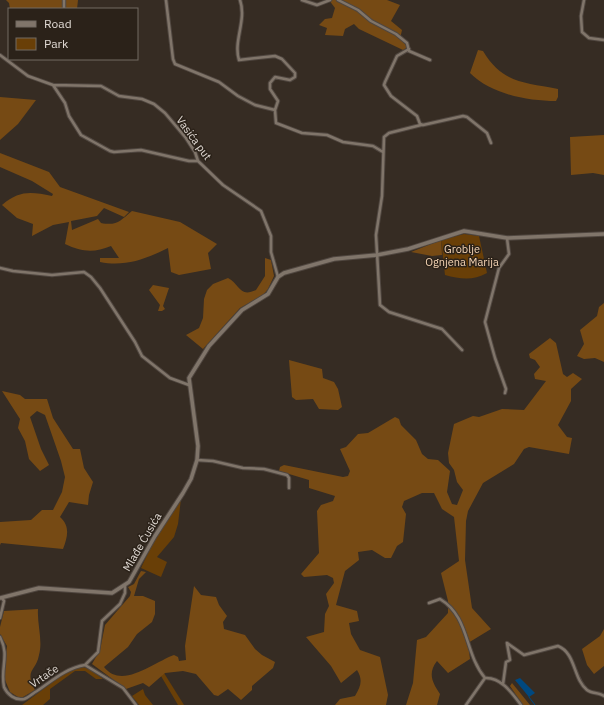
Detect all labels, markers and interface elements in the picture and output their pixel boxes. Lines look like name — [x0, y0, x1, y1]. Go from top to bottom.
legend — [8, 8, 138, 60]
text: Road — [44, 16, 72, 31]
text: Park — [44, 36, 69, 51]
street label: Vasića put — [173, 113, 215, 163]
park label: Groblje Ognjena Marija — [425, 242, 499, 269]
street label: Mlađe Ćusića — [120, 510, 164, 574]
street label: Vrtače — [27, 661, 61, 691]

